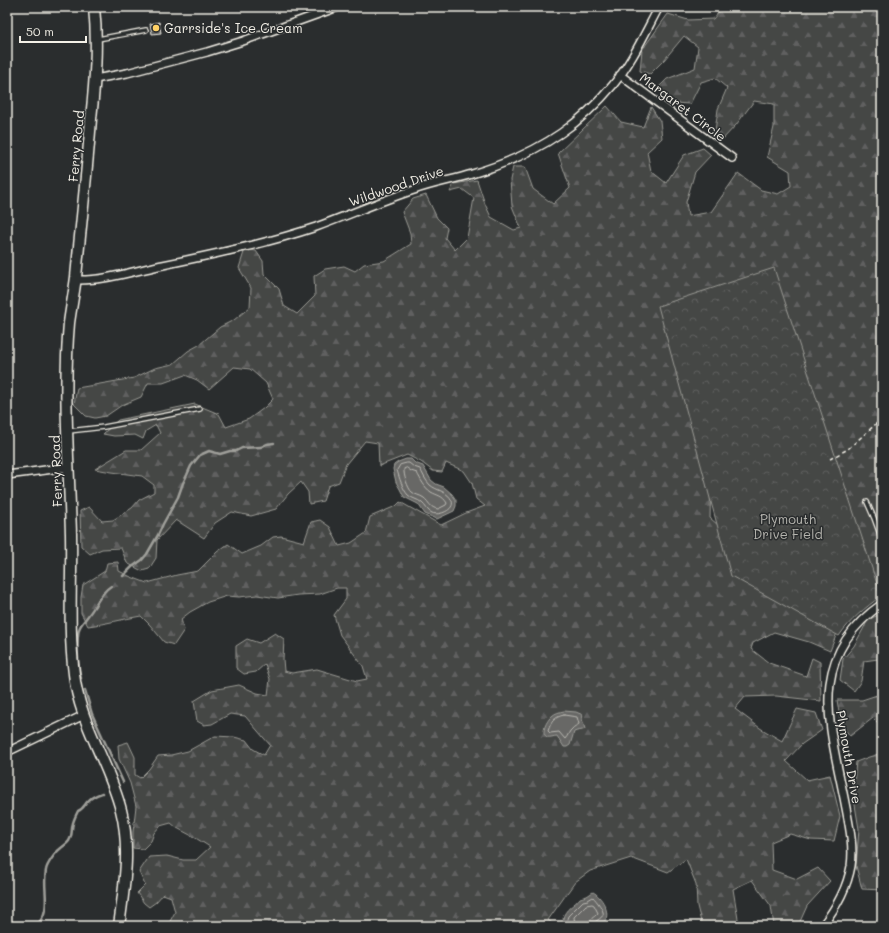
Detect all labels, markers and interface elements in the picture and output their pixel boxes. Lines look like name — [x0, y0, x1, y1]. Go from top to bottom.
scale bar — [20, 18, 86, 44]
place label: Garrside's Ice Cream — [164, 19, 303, 36]
text: 50 m — [26, 23, 54, 39]
marker: Garrside's Ice Cream — [151, 23, 161, 33]
street label: Margaret Circle — [637, 69, 730, 145]
street label: Ferry Road — [64, 110, 87, 182]
street label: Wildwood Drive — [346, 161, 445, 210]
street label: Ferry Road — [46, 435, 65, 507]
park label: Plymouth Drive Field — [753, 510, 823, 542]
street label: Plymouth Drive — [833, 709, 866, 805]

